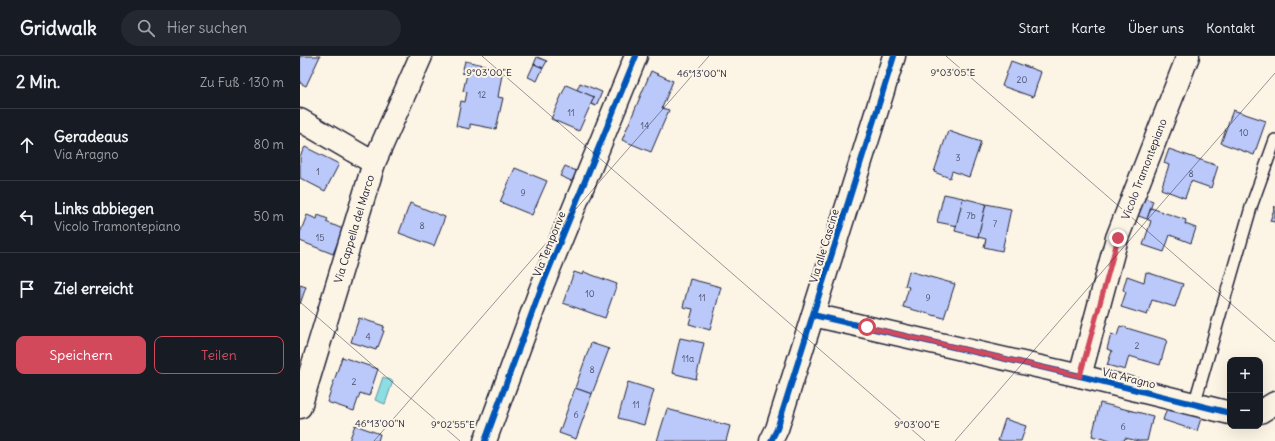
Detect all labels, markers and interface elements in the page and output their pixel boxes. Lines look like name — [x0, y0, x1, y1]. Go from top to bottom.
search box — [121, 10, 401, 46]
text: Gridwalk — [20, 16, 97, 40]
icon: search — [135, 17, 157, 39]
text: Hier suchen — [167, 18, 247, 37]
text: Start — [1019, 19, 1049, 37]
text: Karte — [1071, 19, 1106, 37]
text: Über uns — [1128, 19, 1184, 37]
text: Kontakt — [1206, 19, 1255, 37]
text: 9°03'00"E — [466, 66, 512, 79]
text: 9°03'05"E — [931, 66, 976, 79]
text: 46°13'00"N — [677, 67, 727, 80]
text: 2 Min. — [16, 71, 60, 93]
text: Zu Fuß · 130 m — [200, 74, 284, 91]
house number: 20 — [1017, 74, 1028, 85]
house number: 12 — [478, 89, 486, 100]
house number: 11 — [567, 107, 575, 118]
street label: Vicolo Tramontepiano — [1118, 116, 1170, 222]
house number: 14 — [641, 120, 649, 131]
text: Geradeaus — [54, 127, 128, 146]
house number: 10 — [1239, 127, 1249, 138]
icon: ahead — [16, 134, 38, 156]
text: 80 m — [253, 136, 284, 153]
text: Via Aragno — [54, 146, 119, 163]
house number: 3 — [955, 152, 961, 163]
house number: 1 — [316, 166, 320, 177]
house number: 8 — [1188, 168, 1194, 179]
street label: Via Cappella del Marco — [331, 173, 377, 285]
house number: 9 — [520, 187, 526, 198]
text: Links abbiegen — [54, 199, 154, 218]
icon: left — [16, 206, 38, 228]
street label: Via alle Cascine — [806, 207, 842, 285]
text: 50 m — [253, 208, 284, 225]
street label: Via Temporive — [529, 209, 569, 279]
house number: 7b — [966, 210, 976, 221]
text: Vicolo Tramontepiano — [54, 218, 181, 235]
house number: 7 — [993, 218, 998, 229]
house number: 8 — [419, 220, 425, 231]
route end — [1109, 229, 1127, 247]
house number: 15 — [316, 232, 324, 243]
icon: arrive — [16, 278, 38, 300]
text: Ziel erreicht — [54, 279, 133, 298]
house number: 10 — [585, 288, 595, 299]
house number: 11 — [698, 292, 706, 303]
house number: 9 — [925, 292, 931, 303]
route start — [858, 318, 876, 336]
house number: 4 — [365, 331, 371, 342]
button: Speichern — [16, 336, 146, 374]
button: Teilen — [154, 336, 284, 374]
house number: 2 — [1135, 340, 1140, 351]
house number: 11a — [682, 353, 694, 364]
map controls — [1227, 357, 1263, 429]
button: + — [1227, 357, 1263, 393]
house number: 8 — [589, 364, 595, 375]
street label: Via Aragno — [1101, 365, 1157, 391]
house number: 2 — [352, 376, 357, 387]
button: − — [1227, 393, 1263, 429]
house number: 11 — [632, 399, 640, 410]
house number: 6 — [573, 409, 579, 420]
text: 46°13'00"N — [355, 417, 405, 430]
text: 9°02'55"E — [431, 418, 475, 431]
text: 9°03'00"E — [894, 418, 940, 431]
house number: 6 — [1120, 421, 1126, 432]

